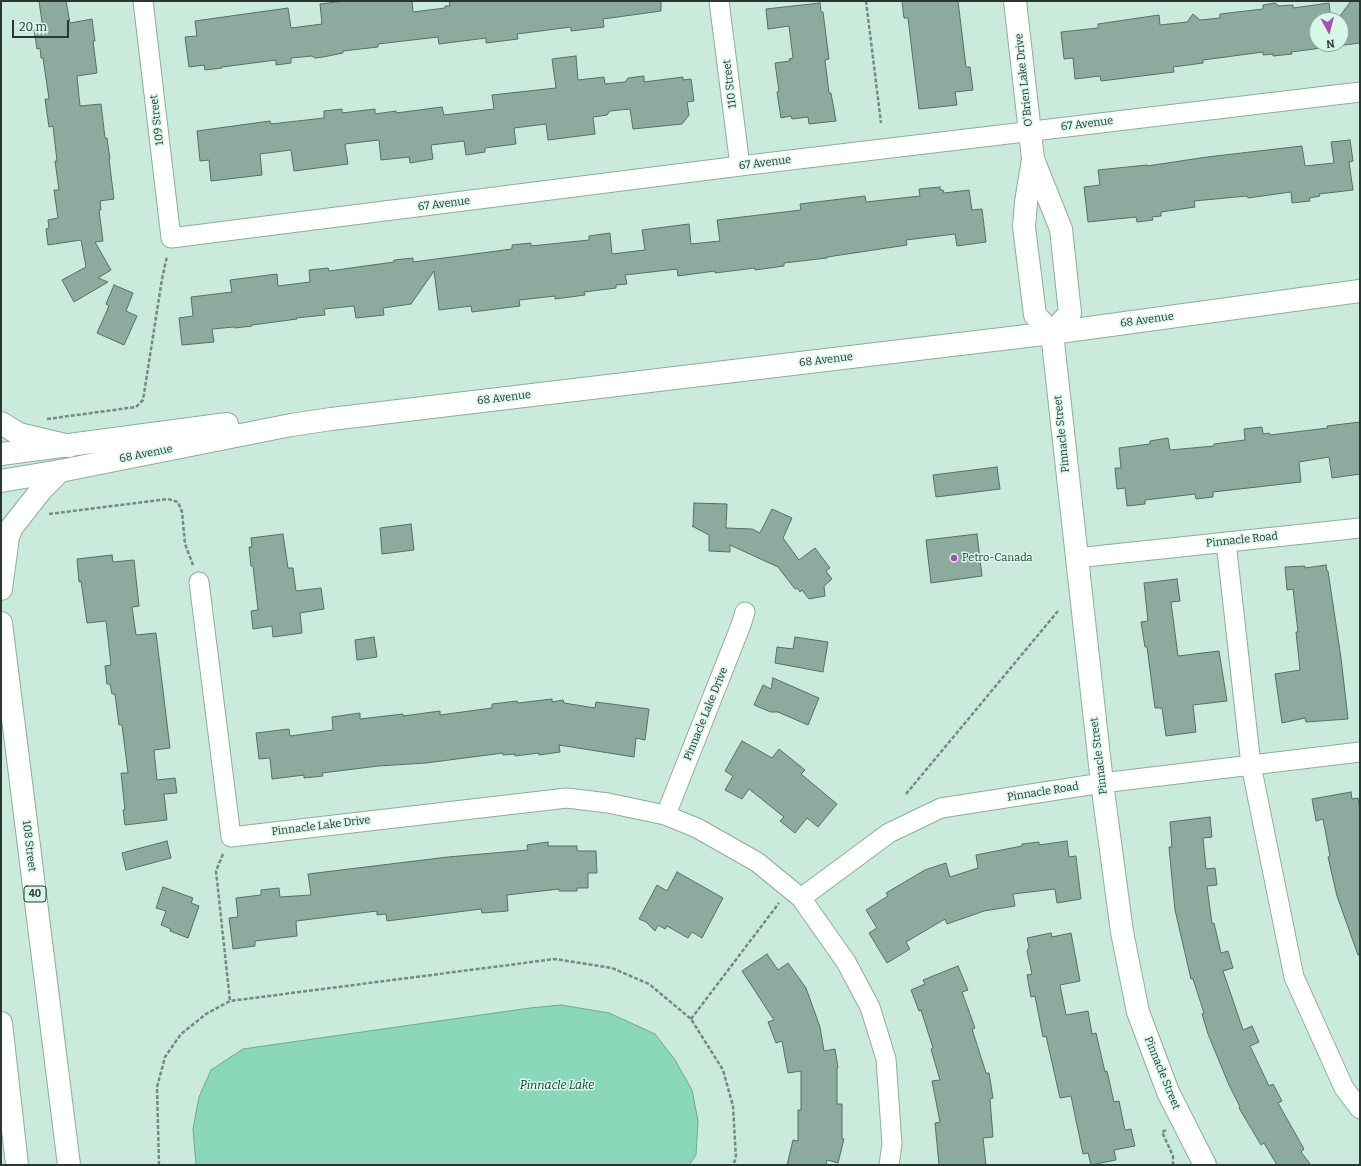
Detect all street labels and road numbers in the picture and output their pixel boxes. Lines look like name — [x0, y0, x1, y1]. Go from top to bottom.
street label: O'Brien Lake Drive — [1013, 33, 1035, 127]
street label: 110 Street — [720, 59, 740, 109]
street label: 109 Street — [147, 94, 167, 146]
street label: 67 Avenue — [1060, 114, 1114, 134]
street label: 67 Avenue — [738, 153, 792, 173]
street label: 67 Avenue — [417, 194, 471, 214]
street label: 68 Avenue — [1119, 310, 1175, 330]
street label: 68 Avenue — [798, 350, 854, 370]
street label: 68 Avenue — [476, 388, 532, 408]
street label: Pinnacle Street — [1051, 395, 1073, 473]
street label: 68 Avenue — [118, 442, 174, 466]
street label: Pinnacle Road — [1205, 530, 1279, 550]
street label: Pinnacle Lake Drive — [681, 665, 731, 763]
street label: Pinnacle Street — [1088, 717, 1110, 795]
street label: Pinnacle Road — [1006, 780, 1080, 804]
street label: Pinnacle Lake Drive — [271, 813, 371, 839]
street label: 108 Street — [19, 820, 39, 872]
road number: 40 — [24, 886, 46, 902]
street label: Pinnacle Street — [1141, 1035, 1183, 1111]

